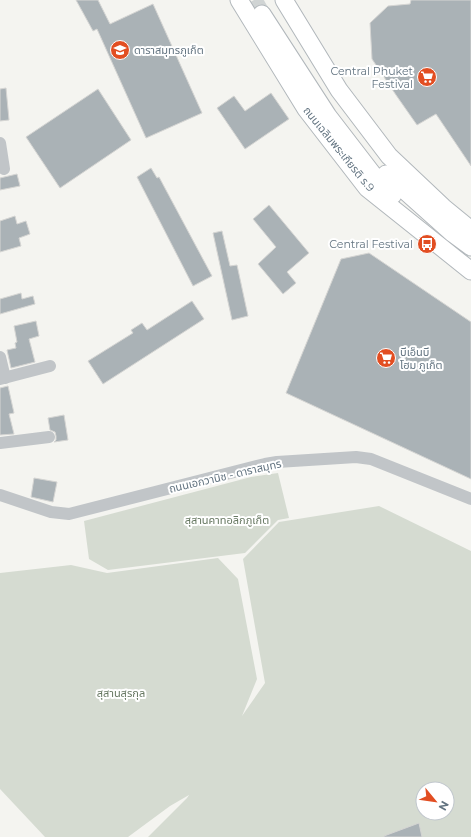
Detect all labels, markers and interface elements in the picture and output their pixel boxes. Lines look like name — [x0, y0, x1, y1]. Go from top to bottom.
school or university icon: ดาราสมุทรภูเก็ต — [109, 39, 131, 61]
place label: ดาราสมุทรภูเก็ต — [134, 43, 204, 57]
place label: Central Phuket Festival — [330, 64, 414, 91]
supermarket icon: Central Phuket Festival — [416, 66, 438, 88]
street label: ถนนเฉลิมพระเกียรติ ร.9 — [300, 104, 378, 195]
bus stop icon: Central Festival — [416, 233, 438, 255]
place label: Central Festival — [329, 237, 413, 251]
place label: บีเอ็นบี โฮม ภูเก็ต — [400, 345, 443, 372]
supermarket icon: บีเอ็นบี โฮม ภูเก็ต — [375, 347, 397, 369]
street label: ถนนเอกวานิช - ดาราสมุทร — [167, 456, 283, 496]
park label: สุสานคาทอลิกภูเก็ต — [185, 513, 269, 527]
park label: สุสานสุรกุล — [97, 686, 145, 700]
north arrow — [415, 781, 455, 821]
text: N — [435, 799, 452, 813]

